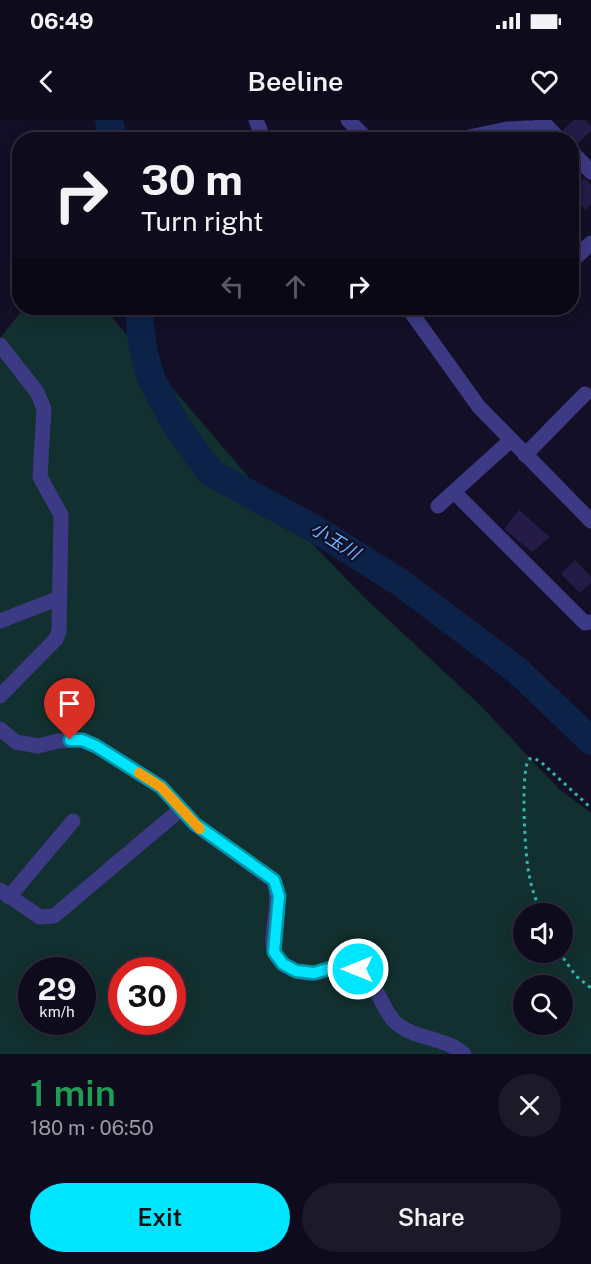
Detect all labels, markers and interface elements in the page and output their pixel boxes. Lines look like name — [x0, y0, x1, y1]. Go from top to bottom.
text: 06:49 — [30, 8, 93, 34]
icon: back — [30, 65, 63, 98]
text: Beeline — [247, 65, 344, 97]
icon: heart — [528, 65, 561, 98]
text: 30 m — [141, 155, 243, 204]
icon: right — [42, 156, 120, 234]
text: Turn right — [141, 205, 264, 237]
icon: left — [216, 270, 249, 303]
icon: ahead — [279, 270, 312, 303]
icon: right — [342, 270, 375, 303]
water label: 小玉川 — [307, 517, 365, 565]
pin — [44, 678, 95, 740]
icon: arrive — [53, 687, 86, 720]
map controls — [513, 903, 573, 1035]
button: sound — [513, 903, 573, 963]
position arrow — [326, 937, 390, 1001]
speed limit sign: 30 — [108, 957, 186, 1035]
text: 29 — [38, 971, 76, 1007]
button: search — [513, 975, 573, 1035]
text: km/h — [39, 1003, 75, 1020]
text: 1 min — [30, 1072, 116, 1114]
button: close — [498, 1074, 561, 1137]
text: 180 m · 06:50 — [30, 1116, 154, 1140]
button: Exit — [30, 1183, 290, 1252]
button: Share — [302, 1183, 561, 1252]

